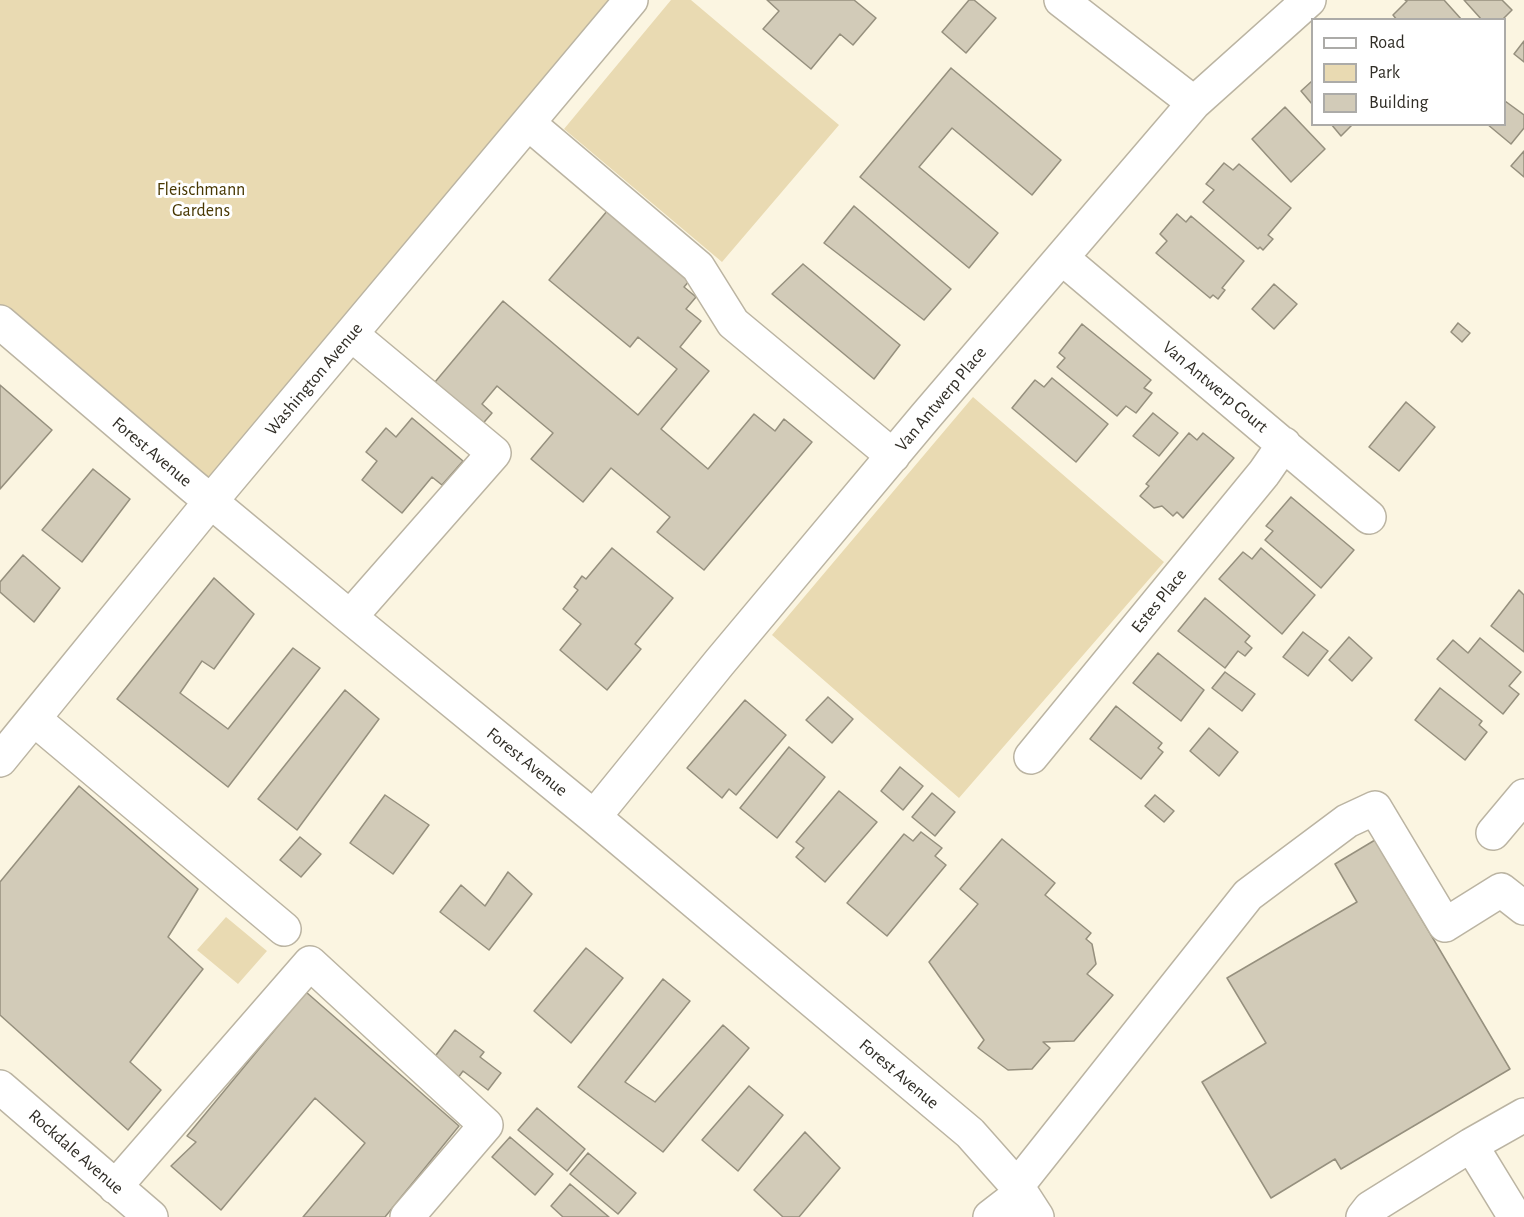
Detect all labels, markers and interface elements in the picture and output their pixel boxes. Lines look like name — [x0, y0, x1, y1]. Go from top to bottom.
legend — [1311, 18, 1506, 126]
text: Road — [1369, 34, 1405, 52]
text: Park — [1369, 64, 1400, 82]
text: Building — [1369, 94, 1428, 112]
park label: Fleischmann Gardens — [157, 179, 245, 222]
street label: Washington Avenue — [260, 318, 368, 440]
street label: Van Antwerp Court — [1158, 337, 1272, 437]
street label: Van Antwerp Place — [891, 342, 991, 456]
street label: Forest Avenue — [108, 412, 196, 492]
street label: Estes Place — [1127, 565, 1191, 637]
street label: Forest Avenue — [482, 723, 572, 801]
street label: Forest Avenue — [855, 1034, 943, 1114]
street label: Rockdale Avenue — [24, 1105, 128, 1199]

